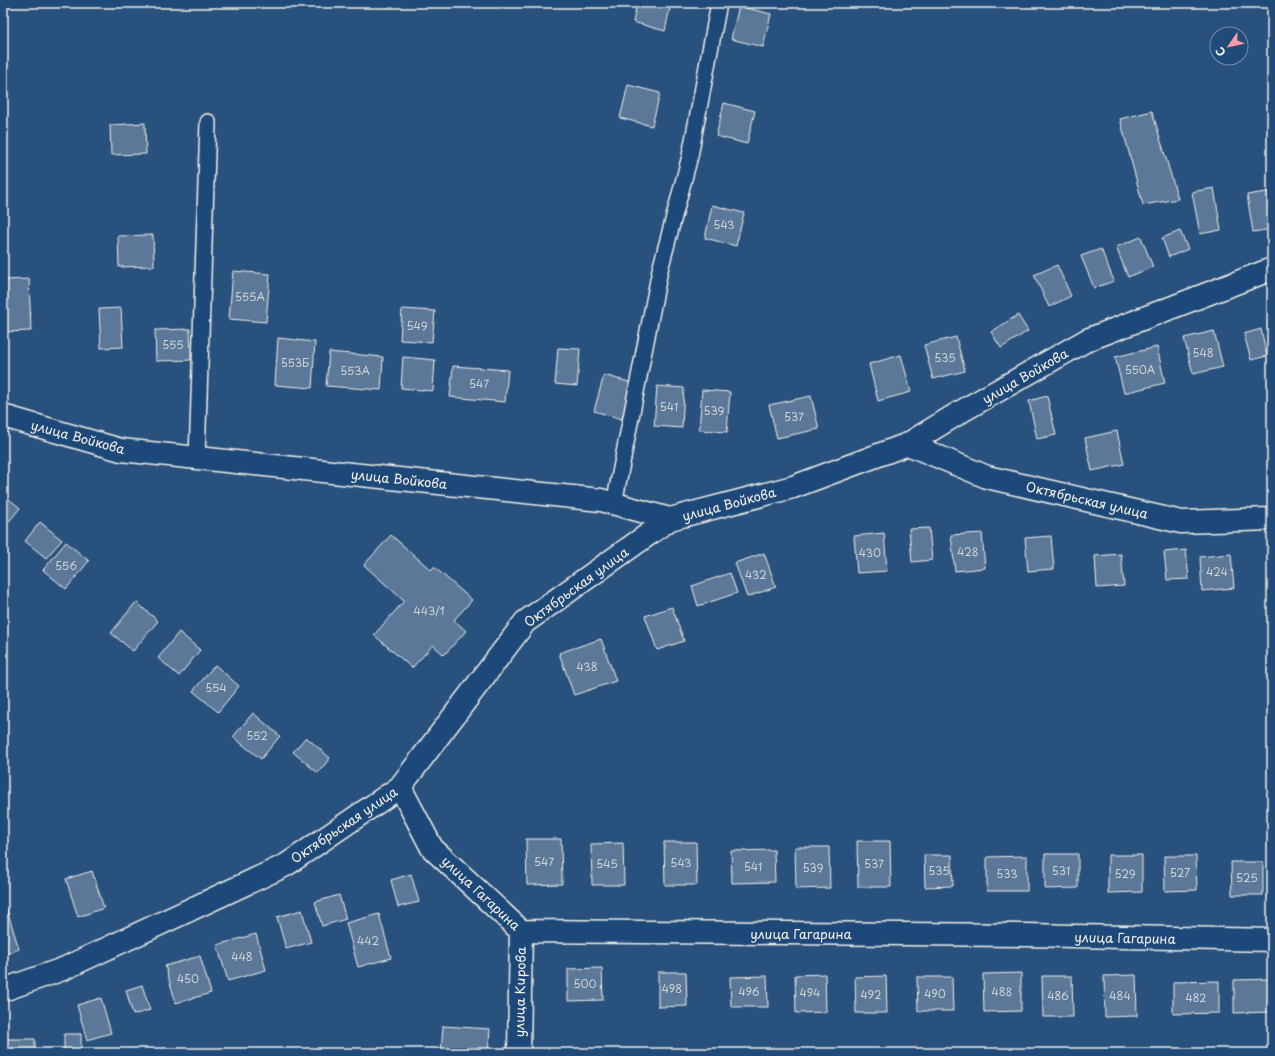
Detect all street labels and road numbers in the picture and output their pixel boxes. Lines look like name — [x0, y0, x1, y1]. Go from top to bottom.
street label: улица Войкова — [978, 343, 1072, 408]
street label: улица Войкова — [29, 415, 128, 458]
street label: улица Войкова — [350, 464, 449, 493]
street label: Октябрьская улица — [1024, 476, 1151, 523]
street label: улица Войкова — [680, 482, 779, 525]
street label: Октябрьская улица — [520, 542, 633, 631]
street label: Октябрьская улица — [287, 781, 402, 867]
street label: улица Гагарина — [438, 851, 526, 935]
street label: улица Гагарина — [750, 924, 853, 943]
street label: улица Гагарина — [1074, 927, 1177, 948]
street label: улица Кирова — [509, 946, 530, 1037]

